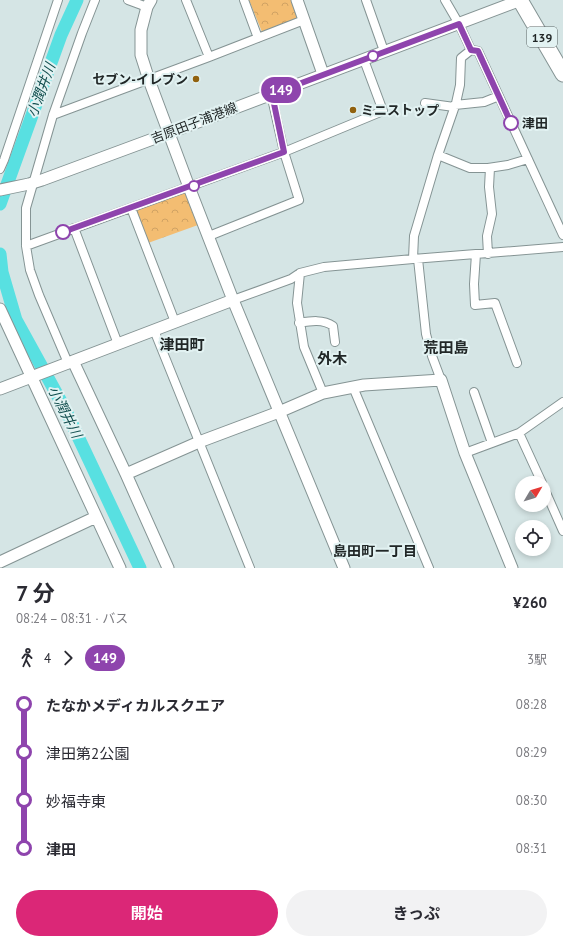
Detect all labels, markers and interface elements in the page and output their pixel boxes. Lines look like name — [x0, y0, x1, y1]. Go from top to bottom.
road number: 139 — [527, 27, 557, 47]
unlabelled marker — [367, 50, 379, 62]
water label: 小潤井川 — [23, 59, 60, 119]
place label: セブン-イレブン — [92, 71, 188, 88]
marker: セブン-イレブン — [191, 74, 201, 84]
line badge: 149 — [258, 77, 304, 103]
text: 149 — [269, 81, 293, 99]
street label: 吉原田子浦港線 — [148, 99, 240, 147]
place label: ミニストップ — [361, 102, 439, 119]
marker: ミニストップ — [348, 105, 358, 115]
marker: 津田 — [503, 115, 519, 131]
place label: 津田 — [522, 115, 548, 132]
unlabelled marker — [188, 180, 200, 192]
unlabelled marker — [55, 224, 71, 240]
district label: 津田町 — [159, 335, 205, 354]
district label: 荒田島 — [423, 338, 469, 357]
district label: 外木 — [317, 349, 347, 368]
water label: 小潤井川 — [44, 383, 87, 443]
north arrow — [515, 476, 551, 512]
map controls — [515, 476, 551, 556]
button: locate — [515, 520, 551, 556]
district label: 島田町一丁目 — [333, 542, 417, 560]
text: 7 分 — [16, 579, 55, 607]
text: ¥260 — [513, 593, 547, 612]
text: 08:24 – 08:31 · バス — [16, 610, 128, 627]
icon: walk — [16, 647, 38, 669]
icon: forward — [57, 647, 79, 669]
text: 149 — [93, 649, 117, 667]
text: 4 — [44, 650, 51, 667]
text: 3駅 — [527, 651, 547, 668]
text: たなかメディカルスクエア — [46, 696, 225, 715]
text: 08:28 — [516, 696, 547, 713]
text: 津田第2公園 — [46, 744, 129, 763]
text: 08:29 — [516, 744, 547, 761]
text: 妙福寺東 — [46, 792, 106, 811]
text: 08:30 — [516, 792, 547, 809]
text: 津田 — [46, 840, 76, 859]
text: 08:31 — [516, 840, 547, 857]
button: 開始 — [16, 890, 278, 936]
button: きっぷ — [286, 890, 547, 936]

